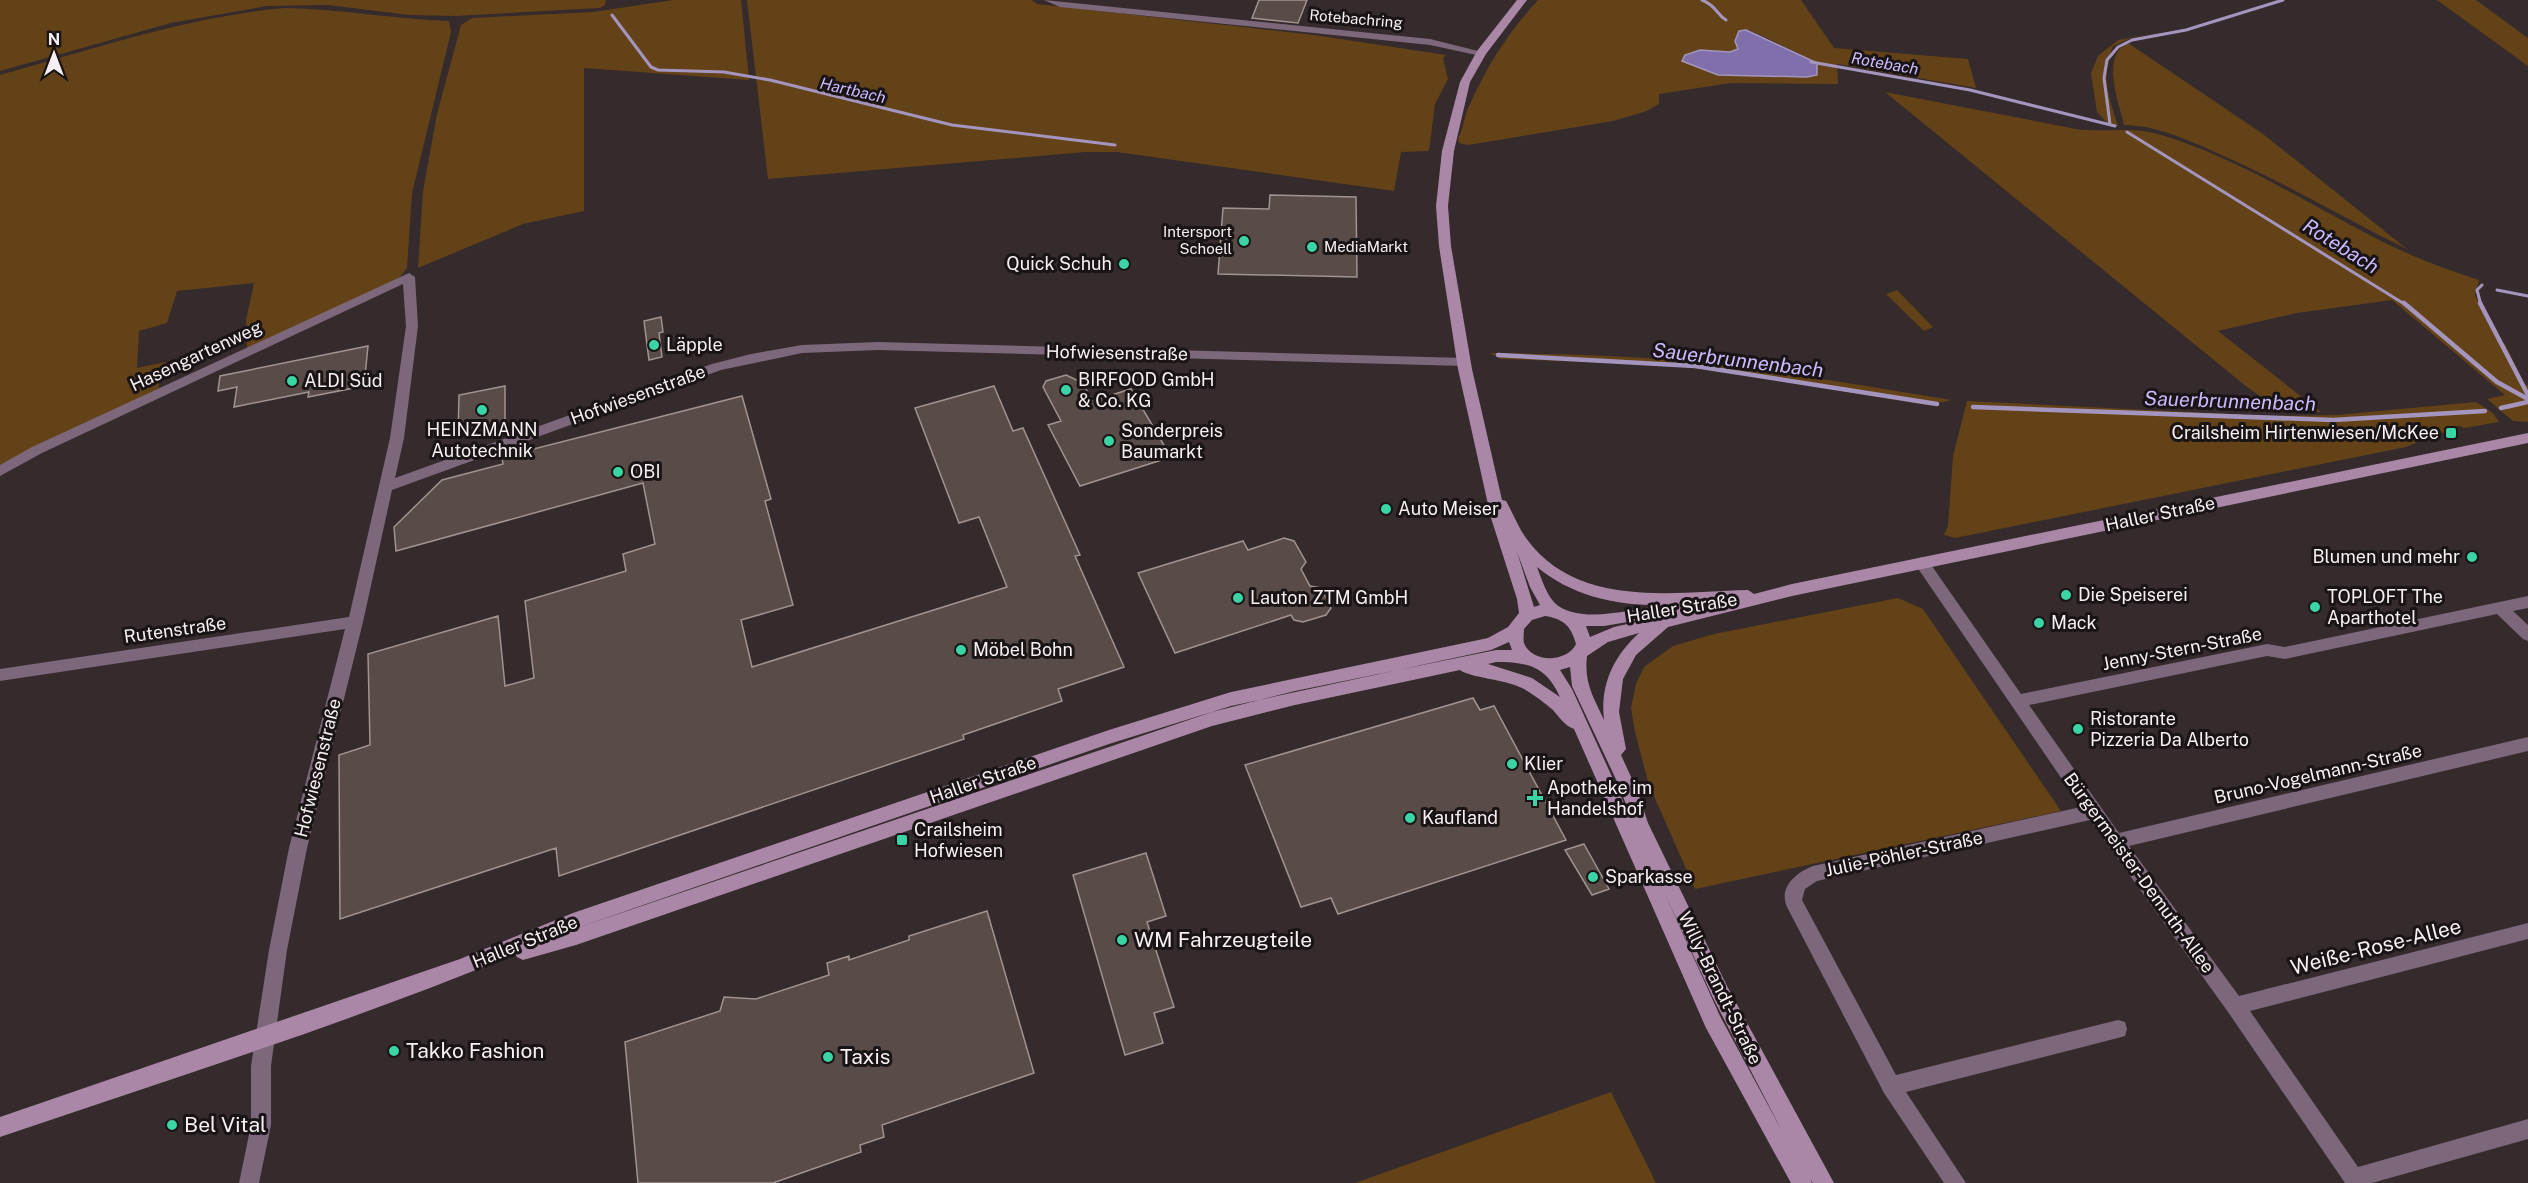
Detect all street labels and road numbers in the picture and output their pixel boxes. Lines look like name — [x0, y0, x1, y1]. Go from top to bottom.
street label: Rotebachring — [1309, 6, 1403, 31]
street label: Hasengartenweg — [126, 316, 265, 395]
street label: Hofwiesenstraße — [1046, 341, 1188, 364]
street label: Hofwiesenstraße — [567, 360, 708, 429]
street label: Haller Straße — [2103, 492, 2217, 535]
street label: Haller Straße — [1625, 588, 1739, 627]
street label: Rutenstraße — [122, 612, 227, 647]
street label: Jenny-Stern-Straße — [2100, 623, 2264, 674]
street label: Hofwiesenstraße — [290, 696, 345, 839]
street label: Bruno-Vogelmann-Straße — [2212, 739, 2424, 808]
street label: Haller Straße — [927, 751, 1039, 808]
street label: Bürgermeister-Demuth-Allee — [2060, 769, 2219, 977]
street label: Julie-Pöhler-Straße — [1823, 827, 1985, 880]
street label: Willy-Brandt-Straße — [1674, 908, 1767, 1068]
street label: Haller Straße — [469, 911, 581, 972]
street label: Weiße-Rose-Allee — [2288, 913, 2464, 980]

